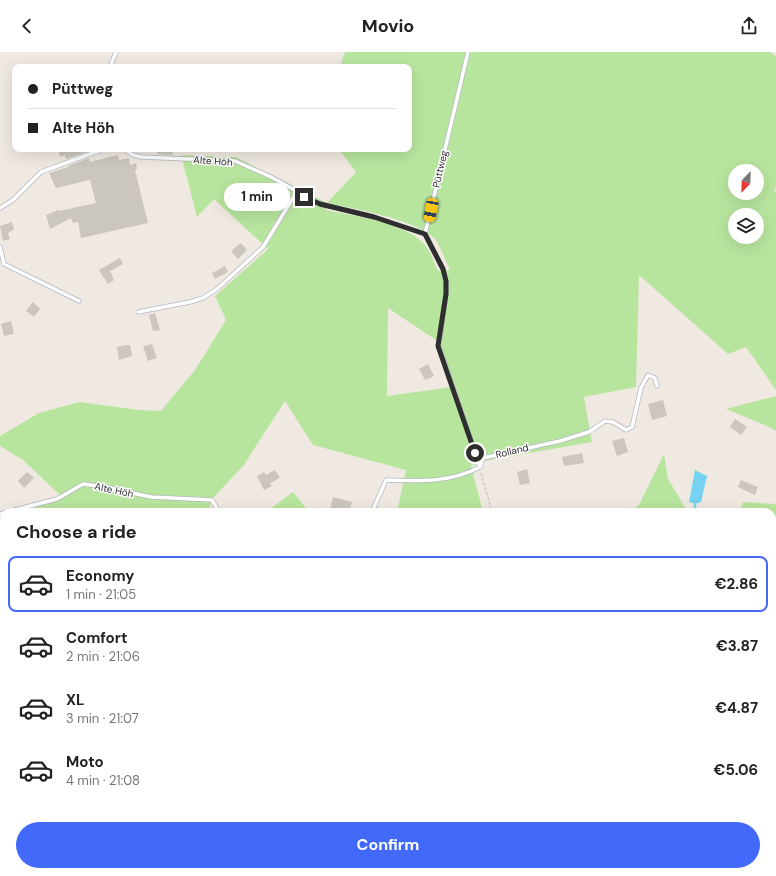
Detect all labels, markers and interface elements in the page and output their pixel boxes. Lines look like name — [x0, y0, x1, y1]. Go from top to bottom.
text: Movio — [362, 14, 414, 38]
icon: back — [16, 15, 38, 37]
icon: share — [738, 15, 760, 37]
text: Püttweg — [52, 79, 113, 99]
text: Alte Höh — [52, 118, 115, 138]
street label: Püttweg — [429, 149, 451, 189]
street label: Alte Höh — [193, 153, 233, 169]
north arrow — [728, 164, 764, 200]
map controls — [728, 164, 764, 244]
callout: 1 min — [224, 183, 290, 211]
text: 1 min — [241, 188, 273, 205]
route end — [295, 188, 313, 206]
car — [423, 197, 439, 223]
button: layers — [728, 208, 764, 244]
street label: Rolland — [494, 441, 530, 461]
route start — [466, 444, 484, 462]
street label: Alte Höh — [93, 480, 135, 501]
text: Choose a ride — [16, 520, 137, 544]
icon: car — [18, 566, 54, 602]
text: Economy — [66, 566, 134, 586]
text: €2.86 — [715, 574, 758, 594]
text: 1 min · 21:05 — [66, 586, 136, 603]
icon: car — [18, 628, 54, 664]
text: Comfort — [66, 628, 127, 648]
text: €3.87 — [716, 636, 758, 656]
text: 2 min · 21:06 — [66, 648, 140, 665]
icon: car — [18, 690, 54, 726]
text: XL — [66, 690, 84, 710]
text: €4.87 — [715, 698, 758, 718]
text: 3 min · 21:07 — [66, 710, 139, 727]
icon: car — [18, 752, 54, 788]
text: Moto — [66, 752, 104, 772]
text: €5.06 — [714, 760, 758, 780]
text: 4 min · 21:08 — [66, 772, 140, 789]
button: Confirm — [16, 822, 760, 868]

